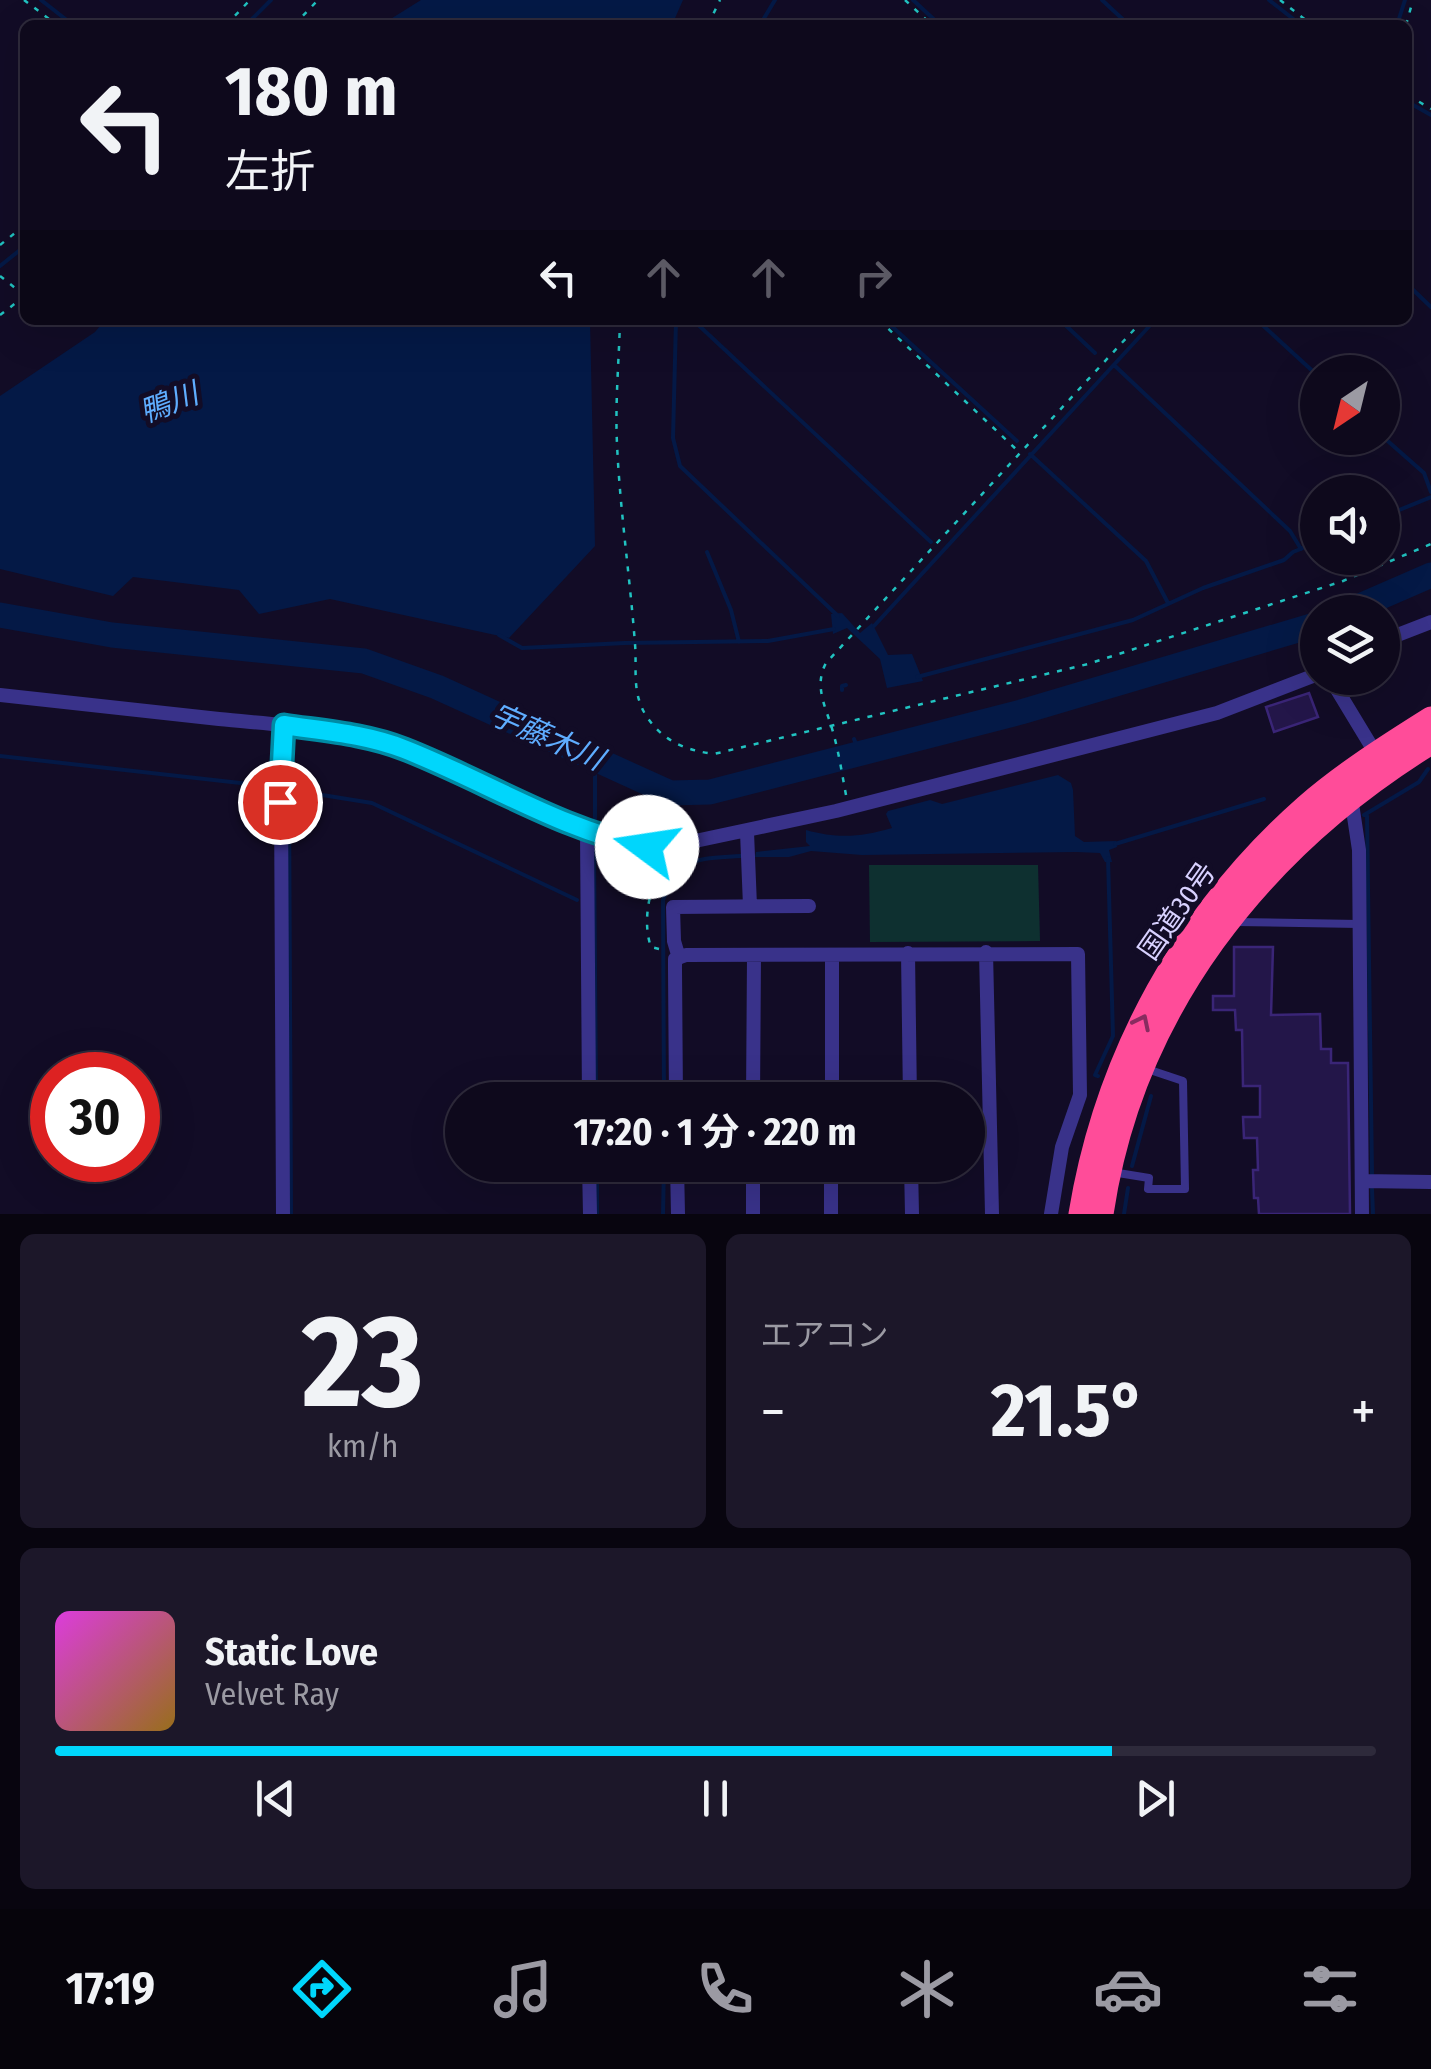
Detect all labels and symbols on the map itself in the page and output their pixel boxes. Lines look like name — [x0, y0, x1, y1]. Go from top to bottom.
north arrow — [1300, 355, 1400, 455]
water label: 鴨川 — [135, 374, 206, 431]
water label: 宇藤木川 — [485, 696, 612, 779]
pin — [238, 760, 323, 845]
position arrow — [595, 795, 699, 899]
street label: 国道30号 — [1132, 856, 1222, 966]
one-way arrow — [1130, 1014, 1149, 1032]
speed limit sign: 30 — [30, 1052, 160, 1182]

